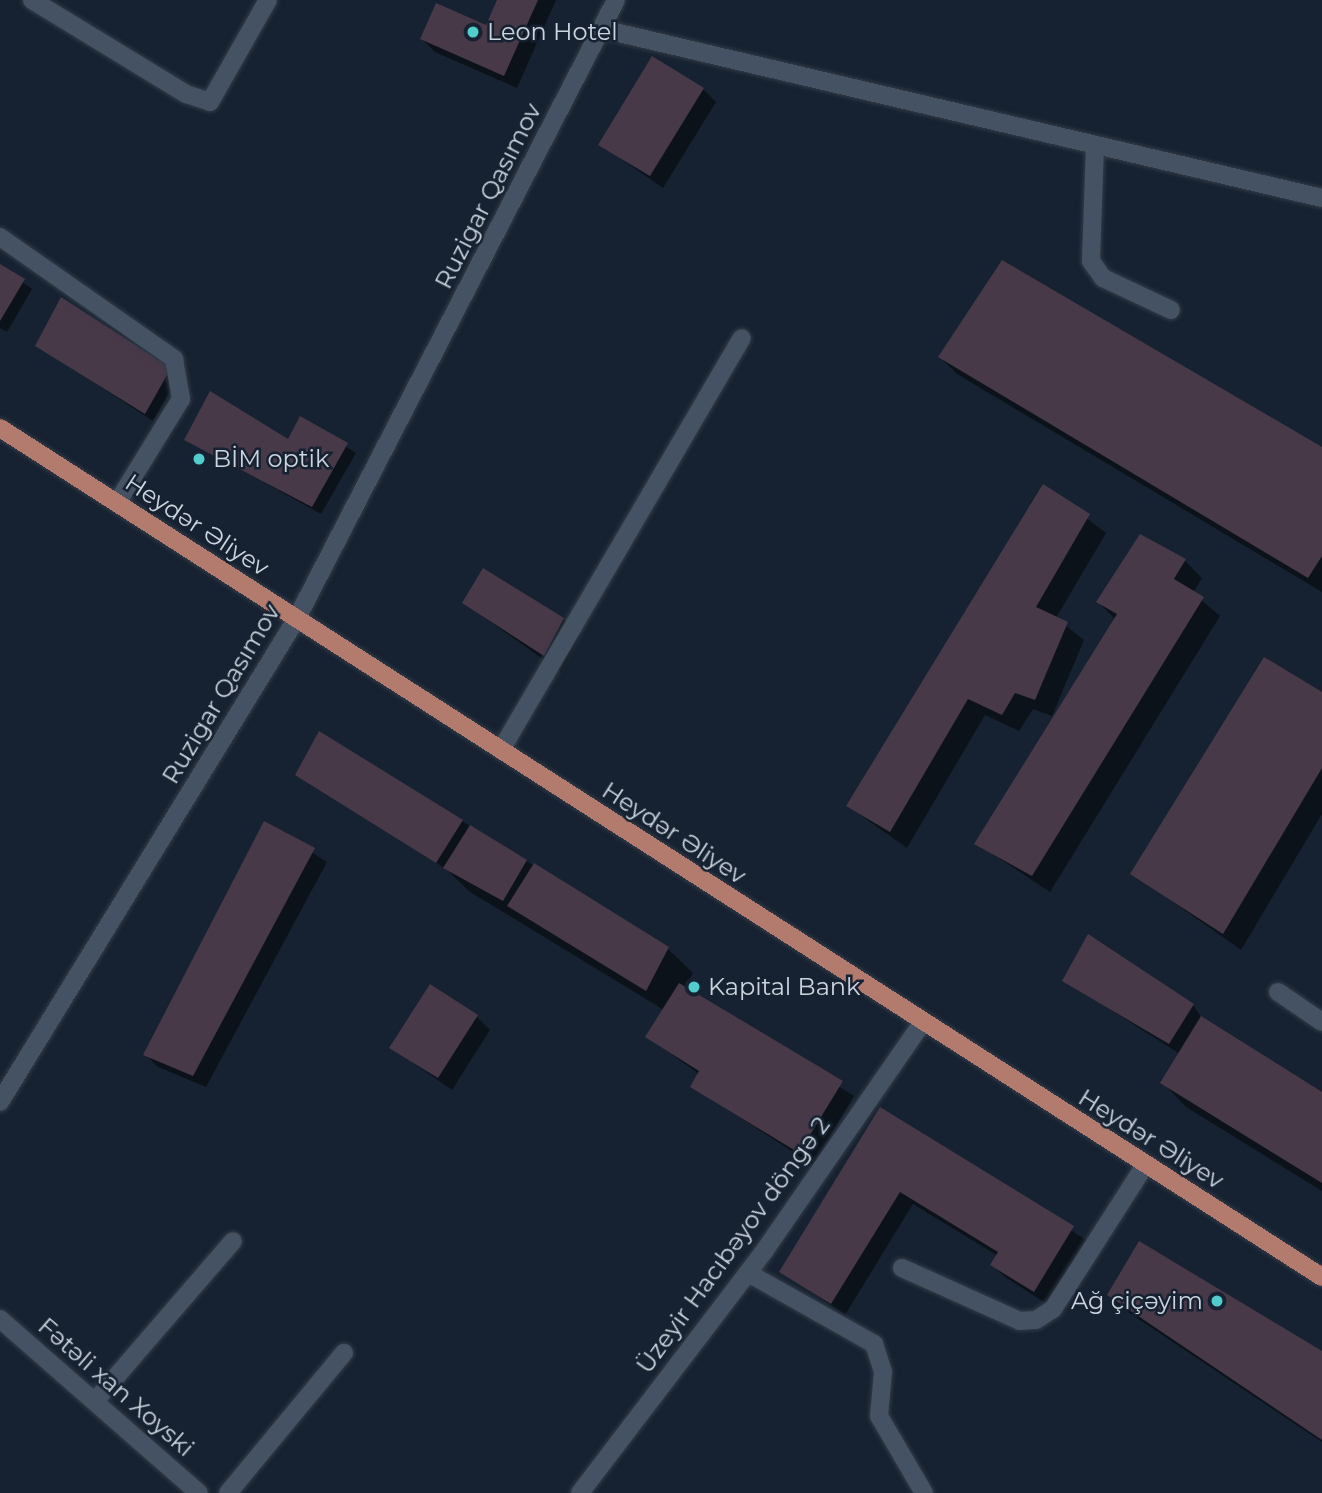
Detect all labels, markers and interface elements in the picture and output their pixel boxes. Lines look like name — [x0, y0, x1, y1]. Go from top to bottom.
place label: Leon Hotel — [487, 18, 618, 46]
marker: Leon Hotel — [465, 24, 481, 40]
street label: Ruzigar Qasımov — [429, 98, 547, 294]
place label: BİM optik — [213, 445, 329, 473]
marker: BİM optik — [191, 451, 207, 467]
street label: Heydər Əliyev — [120, 468, 274, 582]
street label: Ruzigar Qasımov — [156, 599, 286, 789]
street label: Heydər Əliyev — [597, 776, 751, 890]
place label: Kapital Bank — [708, 973, 860, 1001]
marker: Kapital Bank — [686, 979, 702, 995]
street label: Heydər Əliyev — [1073, 1083, 1229, 1195]
street label: Üzeyir Hacıbəyov döngə 2 — [630, 1111, 836, 1379]
place label: Ağ çiçəyim — [1071, 1287, 1203, 1315]
marker: Ağ çiçəyim — [1209, 1293, 1225, 1309]
street label: Fətəli xan Xoyski — [32, 1312, 200, 1462]

